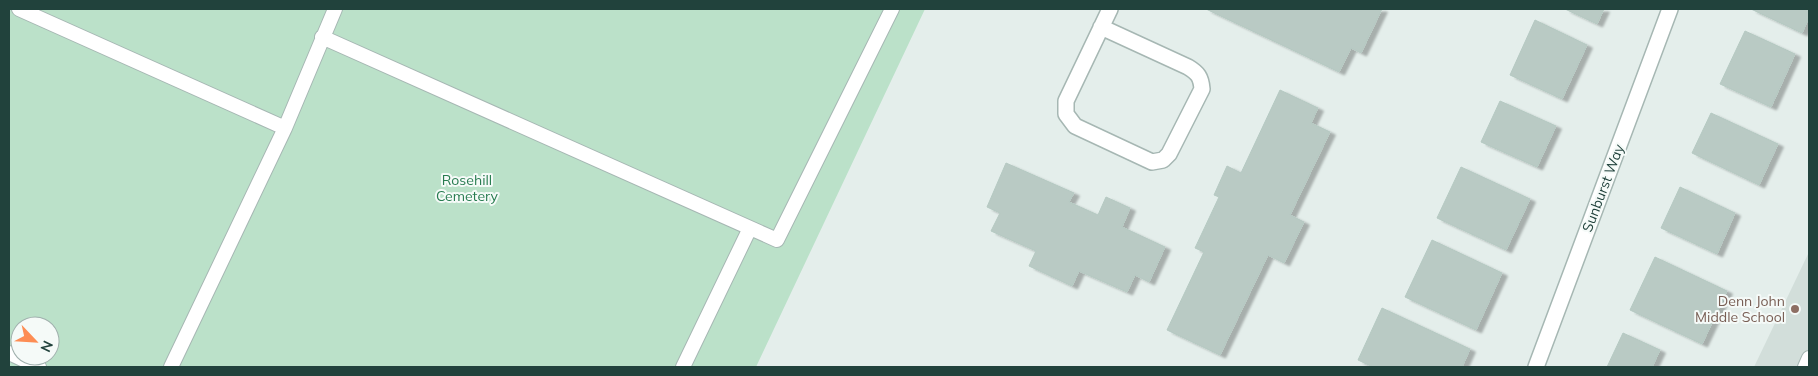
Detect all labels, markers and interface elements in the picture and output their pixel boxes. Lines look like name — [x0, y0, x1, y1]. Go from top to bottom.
street label: Sunburst Way — [1578, 141, 1628, 234]
park label: Rosehill Cemetery — [436, 171, 499, 205]
place label: Denn John Middle School — [1695, 292, 1785, 326]
marker: Denn John Middle School — [1789, 303, 1801, 315]
north arrow — [10, 316, 60, 366]
text: N — [36, 338, 57, 355]

